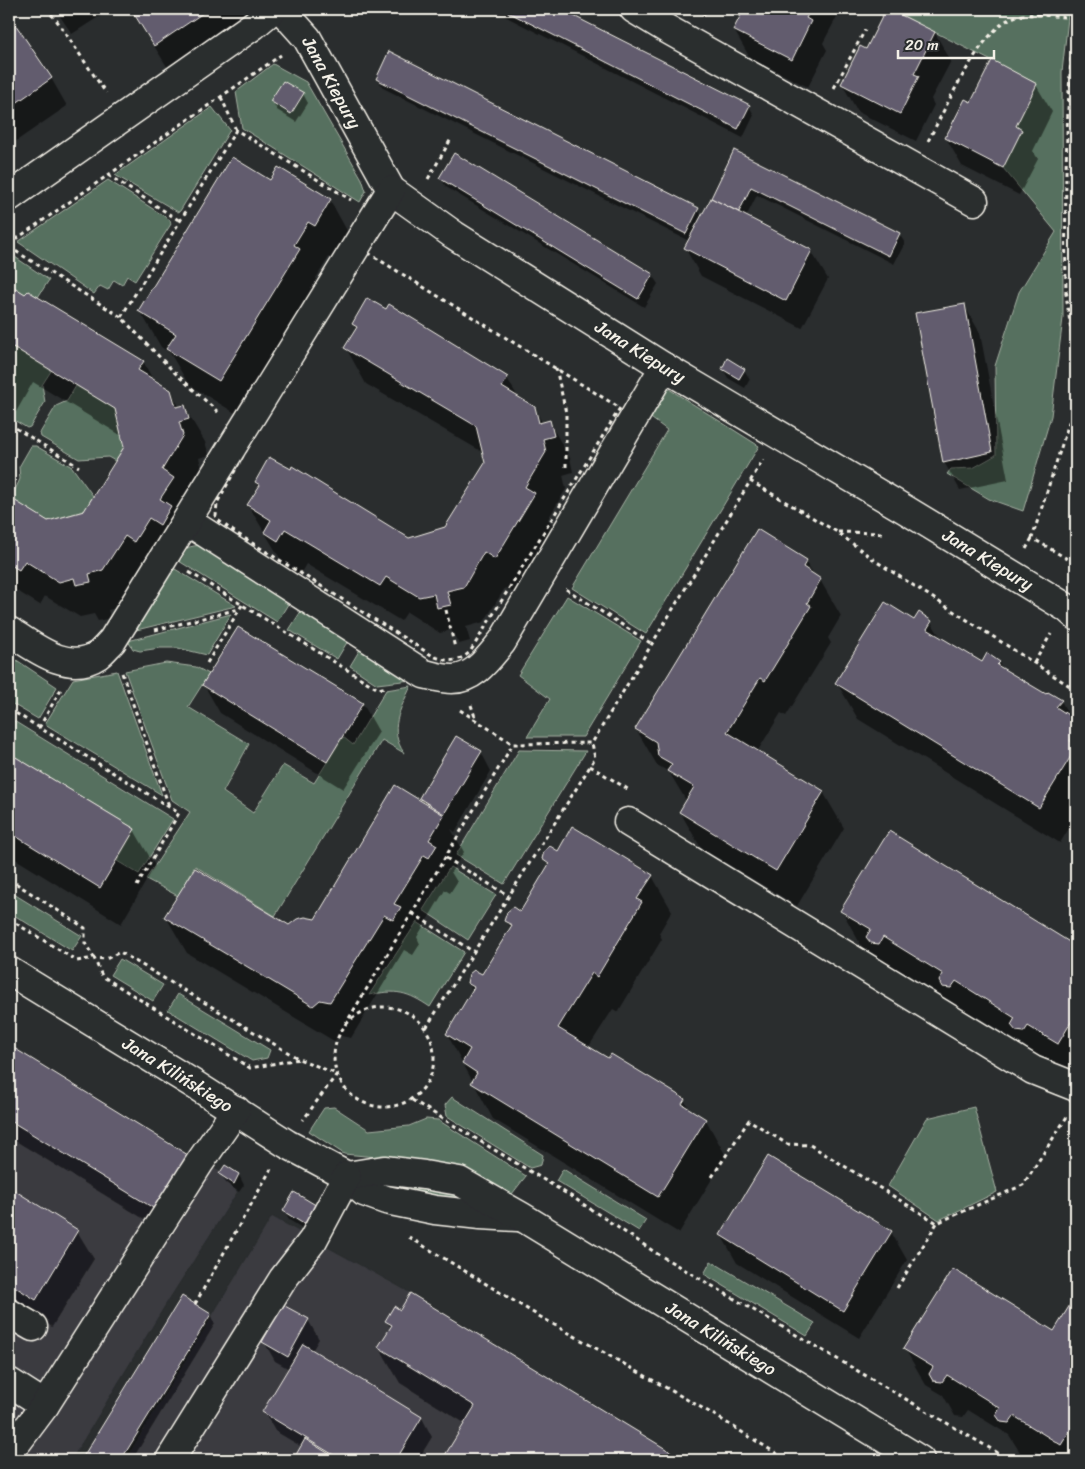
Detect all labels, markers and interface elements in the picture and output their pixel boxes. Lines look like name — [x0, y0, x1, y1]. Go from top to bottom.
scale bar — [898, 28, 994, 60]
street label: Jana Kiepury — [293, 29, 371, 136]
text: 20 m — [905, 32, 939, 58]
street label: Jana Kiepury — [588, 311, 692, 393]
street label: Jana Kiepury — [935, 519, 1040, 600]
street label: Jana Kilińskiego — [115, 1027, 240, 1121]
street label: Jana Kilińskiego — [658, 1292, 783, 1385]

